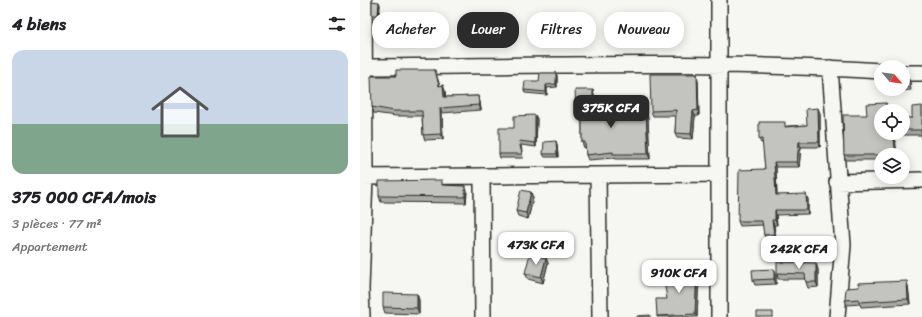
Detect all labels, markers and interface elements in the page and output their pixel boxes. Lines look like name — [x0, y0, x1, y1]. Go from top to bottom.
text: 4 biens — [12, 9, 66, 39]
chip: Acheter — [372, 12, 449, 48]
chip: Louer — [457, 12, 519, 48]
chip: Filtres — [527, 12, 596, 48]
chip: Nouveau — [604, 12, 684, 48]
icon: filters — [326, 13, 348, 35]
north arrow — [874, 60, 910, 96]
map controls — [874, 60, 910, 184]
icon: home — [144, 76, 216, 148]
pin: 375K CFA — [570, 95, 652, 129]
text: 375K CFA — [582, 96, 640, 119]
button: locate — [874, 104, 910, 140]
button: layers — [874, 148, 910, 184]
text: 375 000 CFA/mois — [12, 182, 156, 212]
text: 3 pièces · 77 m² — [12, 212, 102, 235]
pin: 473K CFA — [495, 232, 577, 266]
text: 473K CFA — [507, 233, 565, 256]
text: Appartement — [12, 235, 87, 258]
pin: 242K CFA — [758, 236, 840, 270]
text: 242K CFA — [770, 237, 828, 260]
pin: 910K CFA — [638, 260, 720, 294]
text: 910K CFA — [651, 261, 707, 284]

